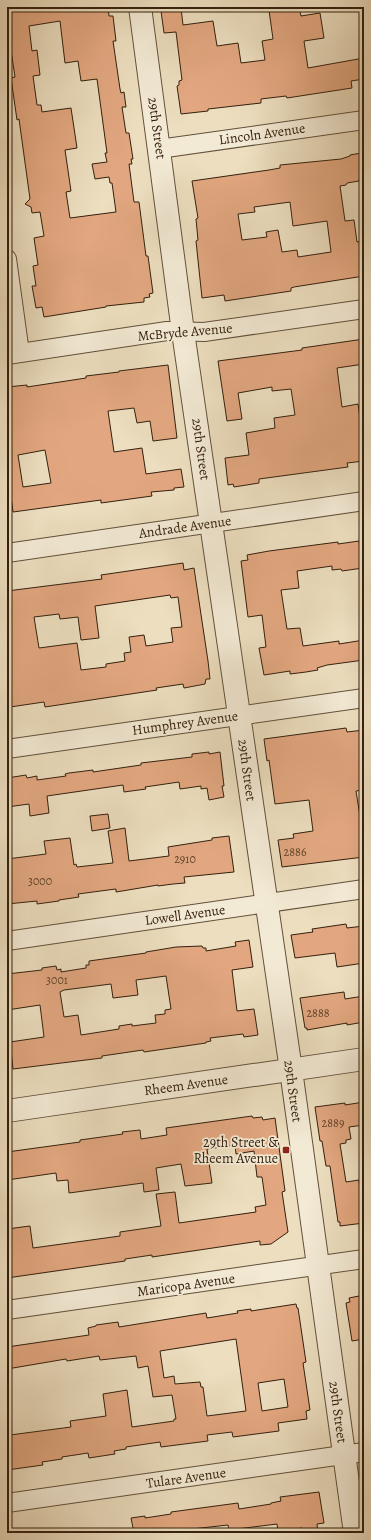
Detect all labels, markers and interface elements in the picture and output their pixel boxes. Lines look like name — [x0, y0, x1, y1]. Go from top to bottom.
street label: 29th Street — [143, 96, 171, 161]
street label: Lincoln Avenue — [218, 119, 306, 149]
street label: McBryde Avenue — [137, 318, 233, 346]
street label: 29th Street — [187, 417, 215, 482]
street label: Andrade Avenue — [137, 511, 232, 543]
street label: Humphrey Avenue — [131, 706, 239, 740]
street label: 29th Street — [233, 738, 261, 803]
house number: 2886 — [284, 844, 307, 860]
house number: 2910 — [174, 851, 196, 867]
house number: 3000 — [28, 873, 52, 889]
street label: Lowell Avenue — [144, 900, 226, 930]
house number: 3001 — [46, 972, 68, 988]
house number: 2888 — [306, 1005, 330, 1021]
street label: 29th Street — [279, 1059, 307, 1124]
street label: Rheem Avenue — [143, 1070, 229, 1100]
house number: 2889 — [322, 1115, 344, 1131]
place label: 29th Street & Rheem Avenue — [193, 1133, 278, 1168]
marker: 29th Street & Rheem Avenue — [281, 1145, 291, 1155]
street label: Maricopa Avenue — [136, 1269, 236, 1301]
street label: 29th Street — [324, 1380, 352, 1445]
street label: Tulare Avenue — [145, 1463, 227, 1493]

